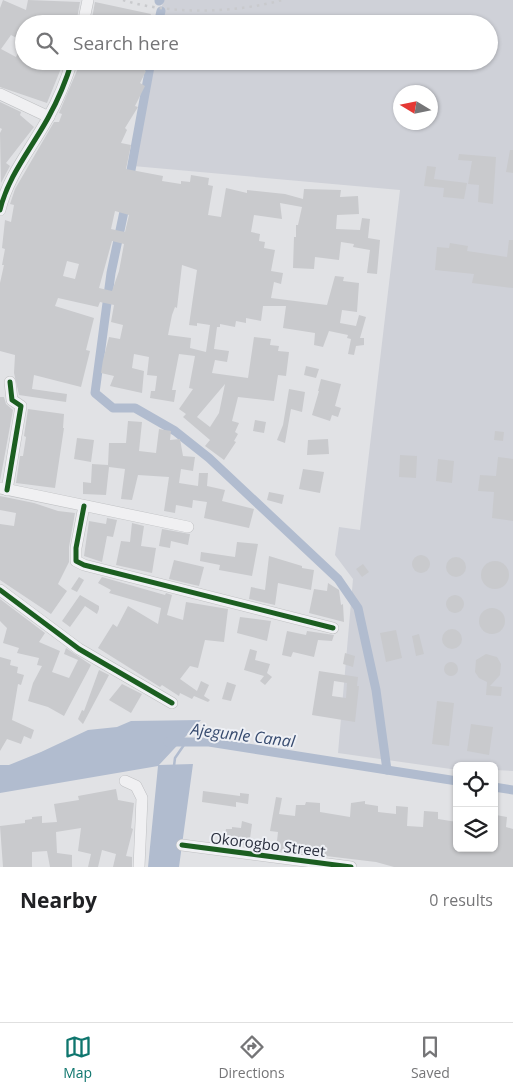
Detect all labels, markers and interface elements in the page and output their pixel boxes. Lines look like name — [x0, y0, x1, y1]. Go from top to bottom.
search box — [15, 15, 498, 70]
icon: search — [33, 29, 61, 57]
text: Search here — [73, 30, 179, 56]
north arrow — [393, 85, 438, 130]
water label: Ajegunle Canal — [189, 718, 297, 752]
map controls — [453, 762, 498, 852]
button: locate — [453, 762, 498, 807]
button: layers — [453, 807, 498, 852]
street label: Okorogbo Street — [209, 827, 327, 861]
text: Nearby — [20, 886, 97, 914]
text: 0 results — [429, 889, 493, 911]
tab: Map — [63, 1033, 92, 1082]
tab: Directions — [218, 1033, 285, 1082]
tab: Saved — [411, 1033, 450, 1082]

